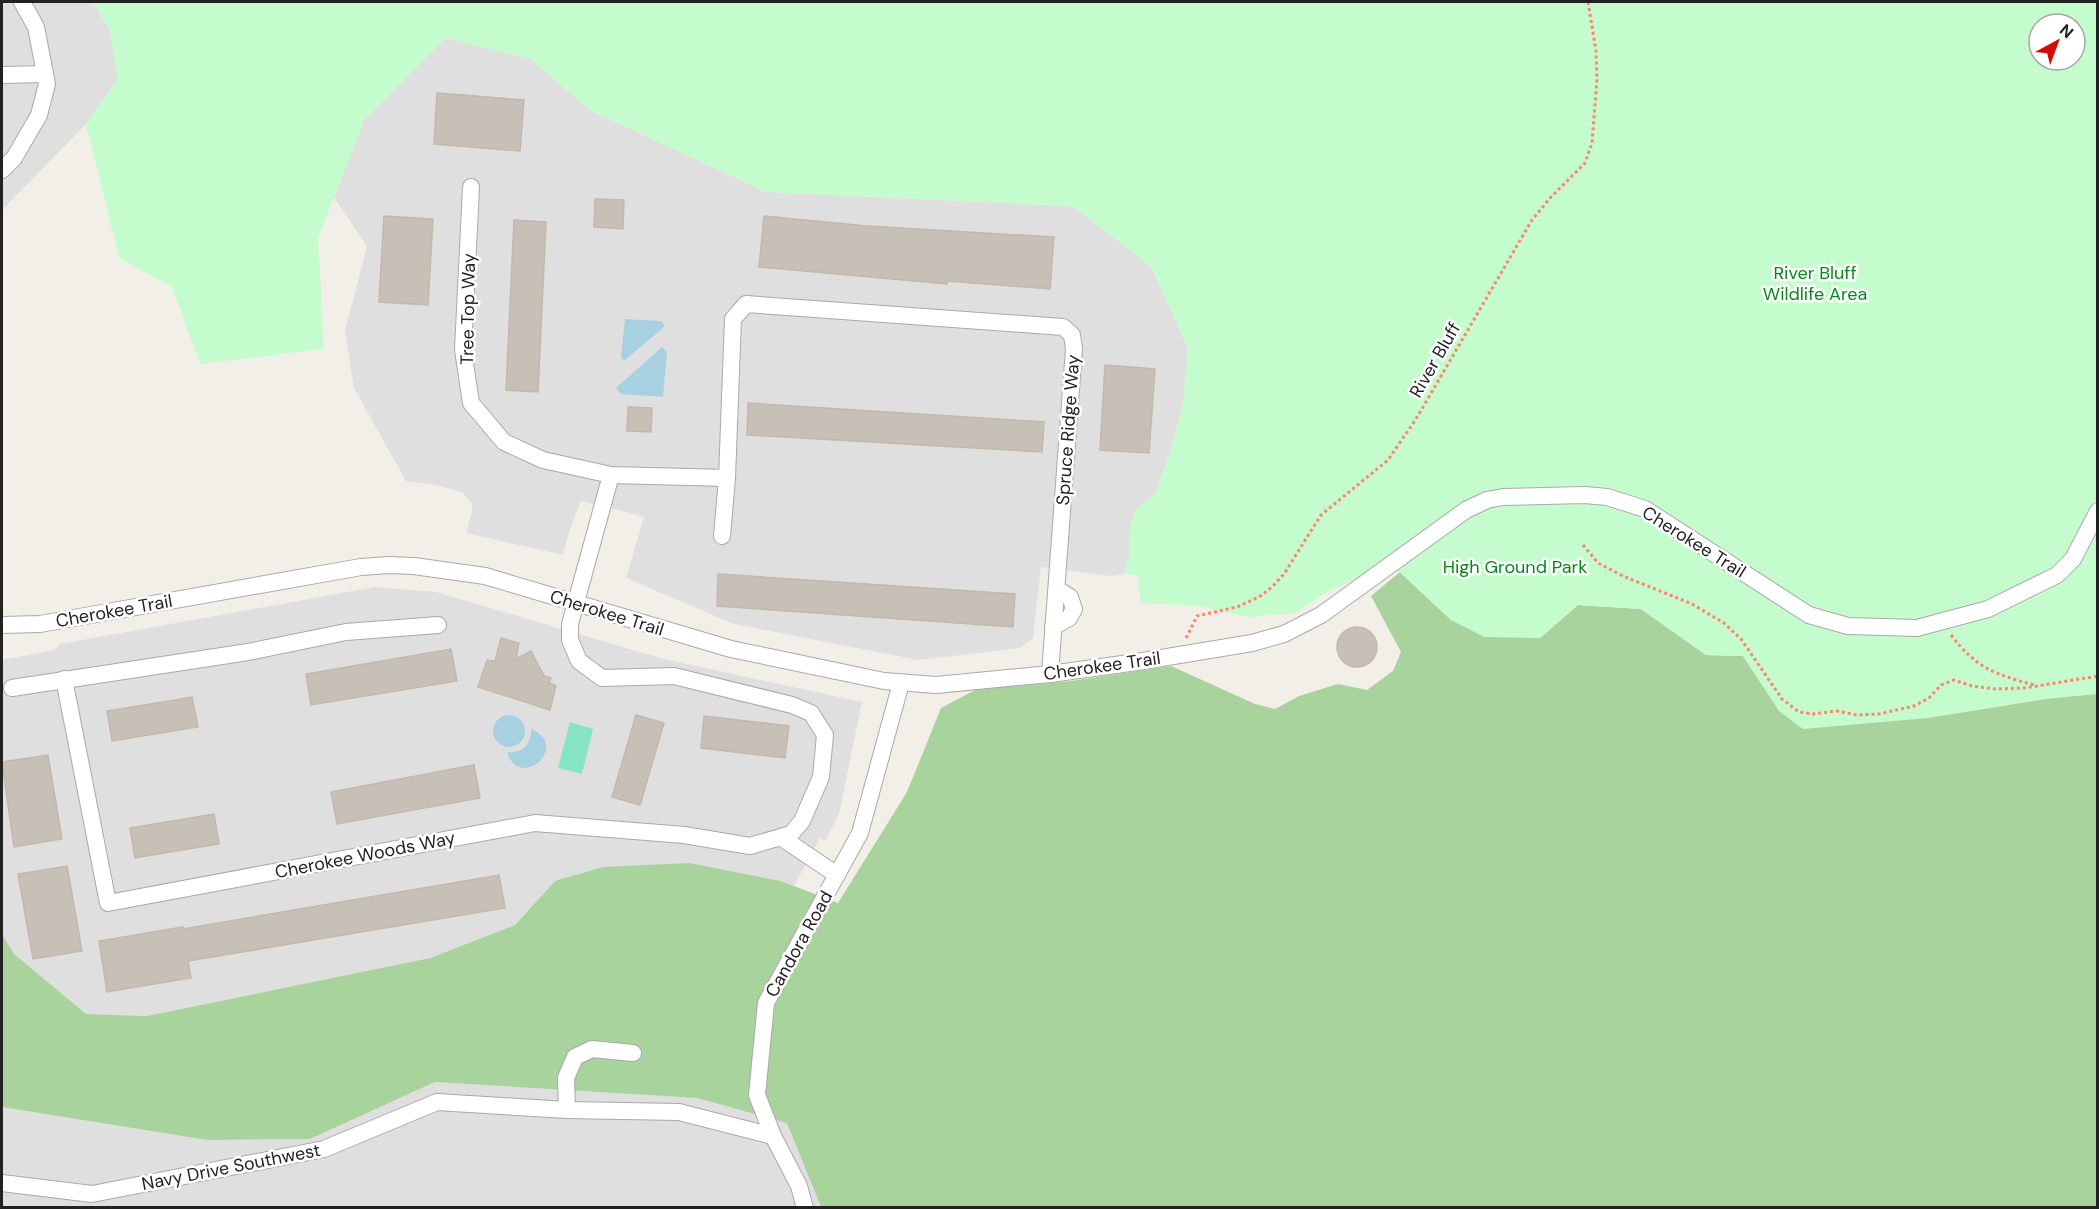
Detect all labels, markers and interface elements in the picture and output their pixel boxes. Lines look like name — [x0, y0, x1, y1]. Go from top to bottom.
north arrow — [2027, 12, 2087, 72]
text: N — [2055, 19, 2078, 43]
street label: Tree Top Way — [455, 253, 481, 365]
park label: River Bluff Wildlife Area — [1763, 261, 1867, 306]
street label: River Bluff — [1404, 318, 1466, 402]
street label: Spruce Ridge Way — [1051, 354, 1085, 506]
street label: Cherokee Trail — [1638, 501, 1750, 583]
park label: High Ground Park — [1443, 555, 1587, 579]
street label: Cherokee Trail — [547, 584, 667, 642]
street label: Cherokee Trail — [54, 589, 174, 633]
street label: Cherokee Trail — [1042, 646, 1162, 686]
street label: Cherokee Woods Way — [273, 826, 457, 884]
street label: Candora Road — [760, 887, 838, 1001]
street label: Navy Drive Southwest — [140, 1138, 322, 1196]

